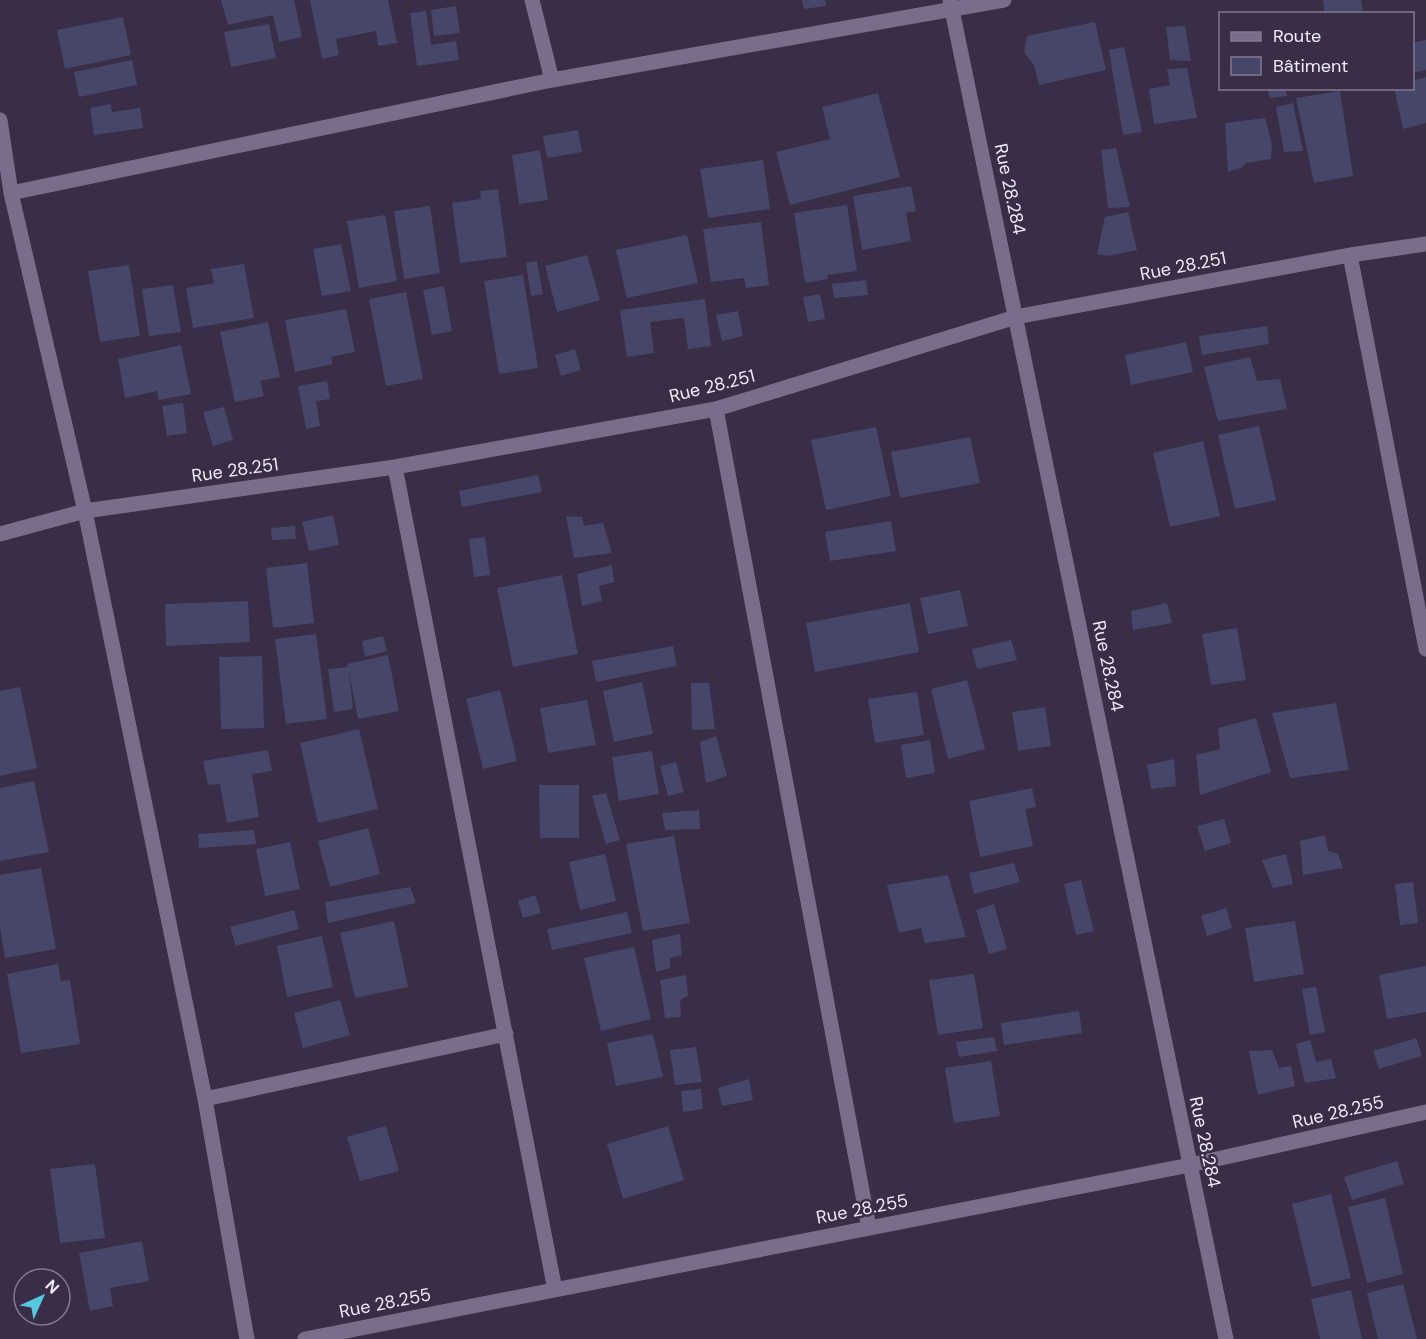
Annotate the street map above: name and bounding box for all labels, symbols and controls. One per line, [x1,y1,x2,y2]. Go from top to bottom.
legend [1219,12,1414,90]
text: Route [1273,24,1321,48]
text: Bâtiment [1273,54,1348,78]
street label: Rue 28.284 [989,141,1031,237]
street label: Rue 28.251 [1138,246,1228,286]
street label: Rue 28.251 [667,364,757,408]
street label: Rue 28.251 [190,452,280,488]
street label: Rue 28.284 [1087,618,1129,714]
street label: Rue 28.255 [1290,1090,1386,1134]
street label: Rue 28.284 [1184,1094,1226,1190]
street label: Rue 28.255 [814,1188,910,1230]
north arrow [12,1267,72,1327]
text: N [41,1275,64,1298]
street label: Rue 28.255 [337,1282,433,1324]

